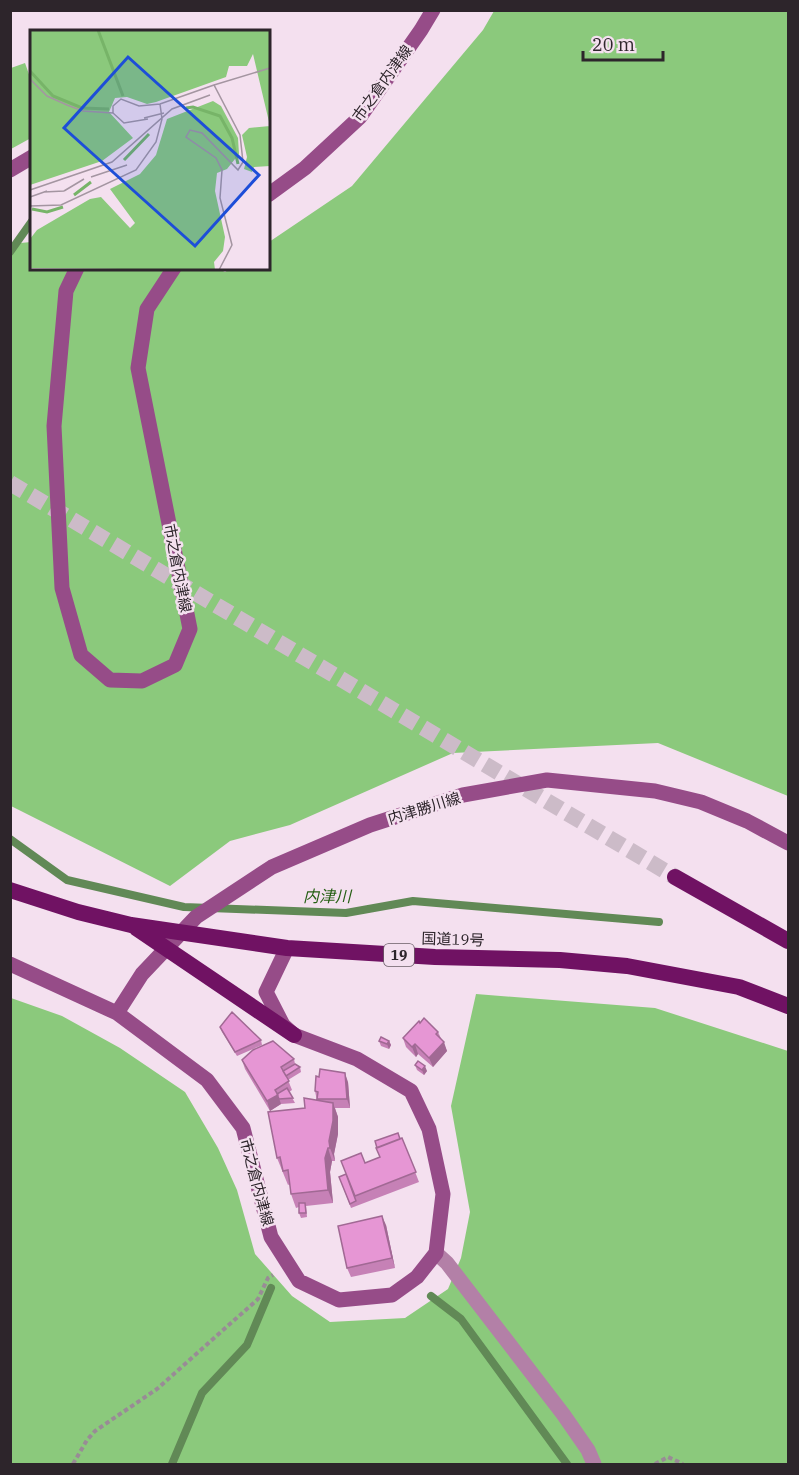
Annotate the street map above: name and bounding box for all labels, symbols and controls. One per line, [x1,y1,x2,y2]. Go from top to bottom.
scale bar [583,24,662,62]
inset map [30,30,270,270]
text: 20 m [592,33,635,56]
street label: 市之倉内津線 [348,41,416,125]
street label: 市之倉内津線 [160,522,196,614]
street label: 内津勝川線 [385,788,463,828]
water label: 内津川 [303,886,353,906]
street label: 国道19号 [421,928,485,950]
road number: 19 [384,944,414,966]
street label: 市之倉内津線 [236,1136,278,1228]

